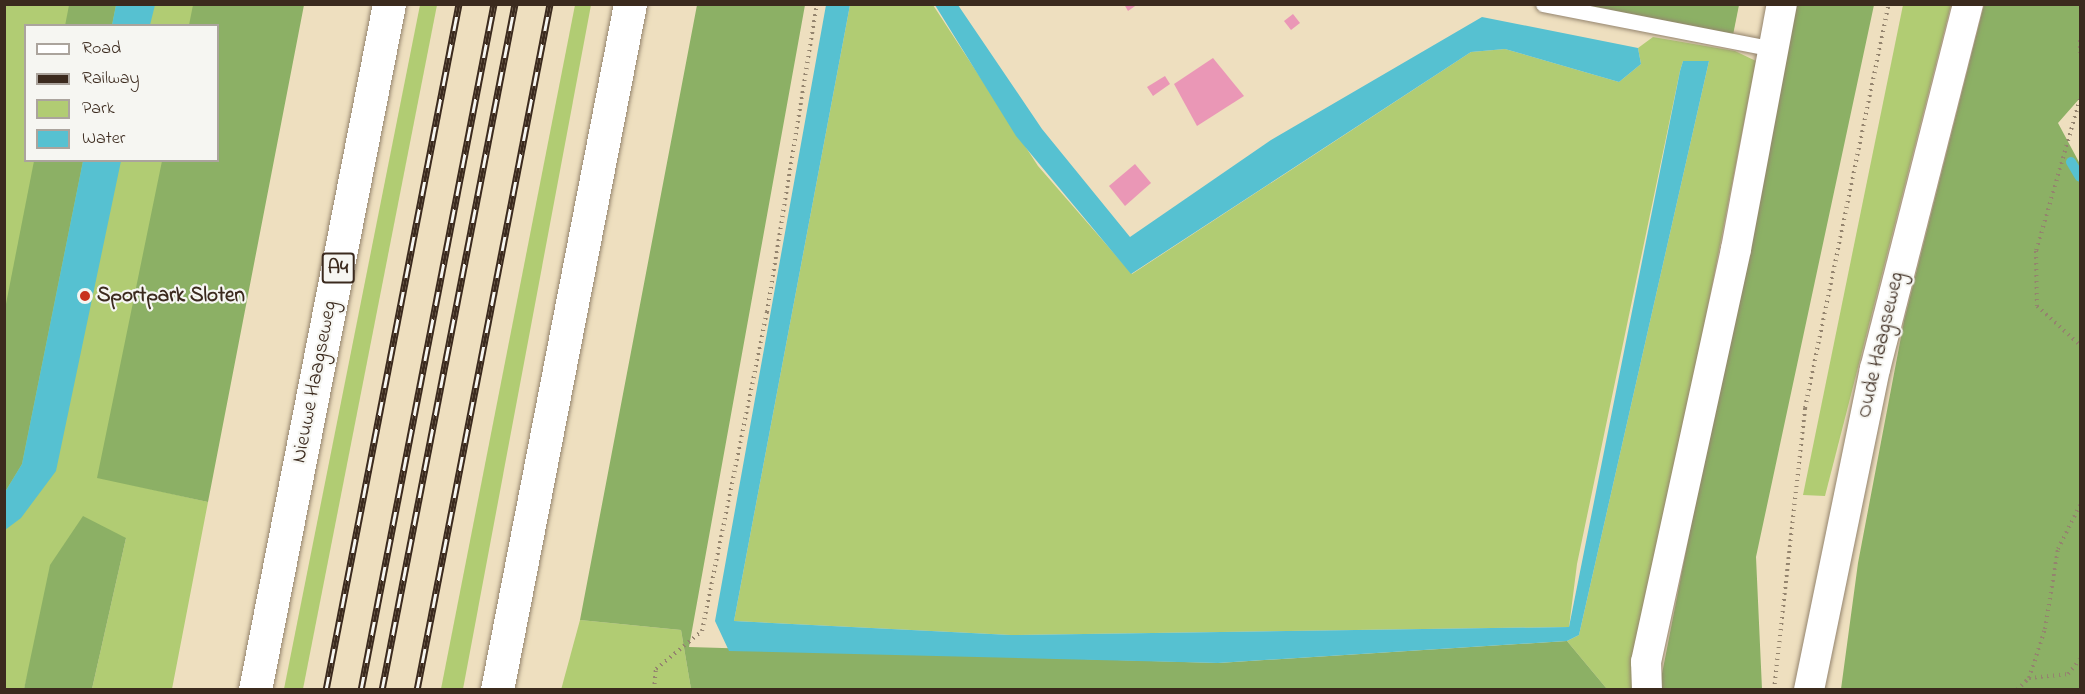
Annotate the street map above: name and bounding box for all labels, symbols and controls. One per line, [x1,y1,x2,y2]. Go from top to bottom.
legend [24,24,219,162]
text: Road [82,36,121,62]
text: Railway [82,66,139,92]
text: Park [82,96,115,122]
text: Water [82,126,125,152]
road number: A4 [322,251,354,285]
street label: Oude Haagseweg [1852,269,1910,421]
place label: Sportpark Sloten [97,283,245,309]
marker: Sportpark Sloten [78,289,92,303]
street label: Nieuwe Haagseweg [287,299,343,465]

